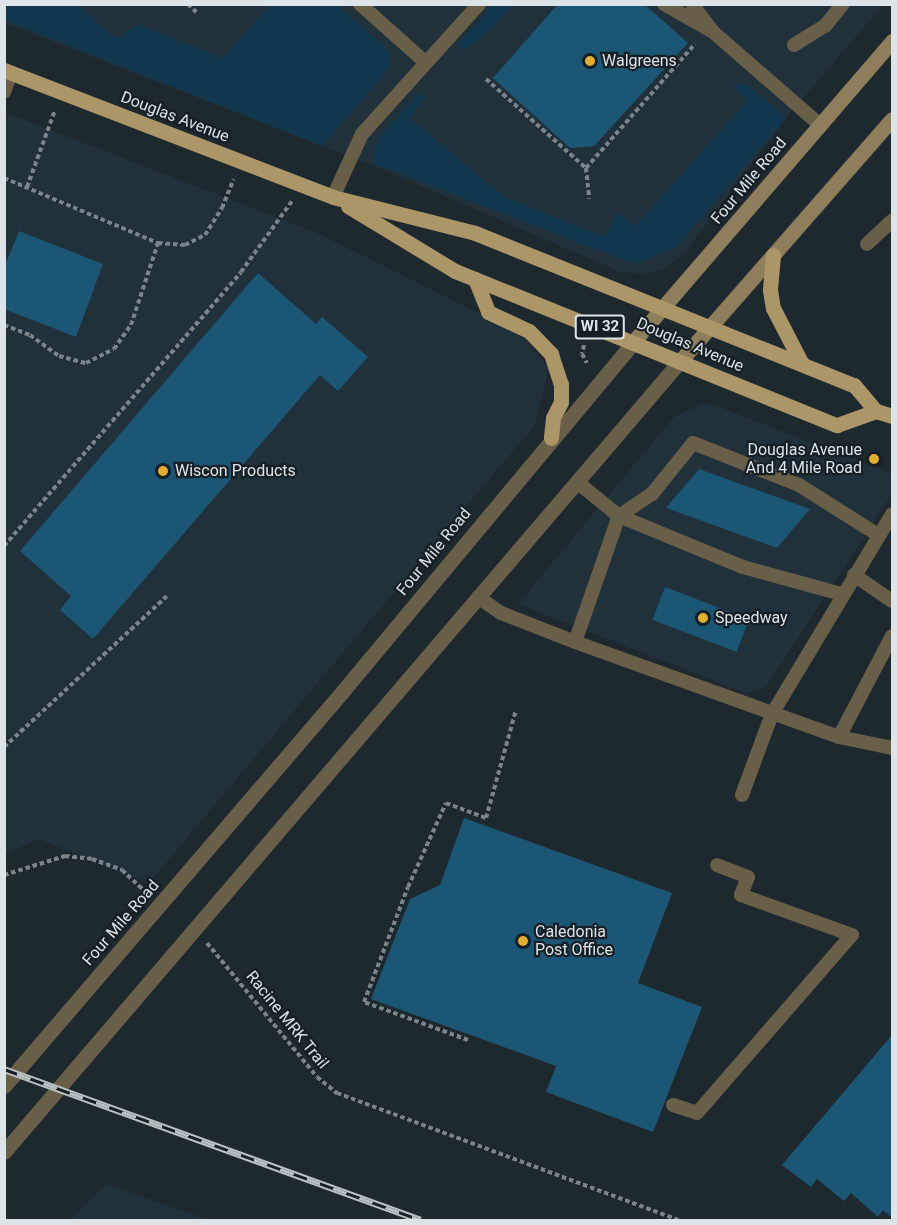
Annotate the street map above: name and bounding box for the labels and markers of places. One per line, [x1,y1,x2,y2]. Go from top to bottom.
place label: Walgreens [602,51,677,71]
marker: Walgreens [583,54,597,68]
place label: Douglas Avenue And 4 Mile Road [746,440,862,478]
marker: Douglas Avenue And 4 Mile Road [867,452,881,466]
place label: Wiscon Products [175,461,296,481]
marker: Wiscon Products [156,464,170,478]
place label: Speedway [715,608,788,628]
marker: Speedway [696,611,710,625]
place label: Caledonia Post Office [535,922,613,960]
marker: Caledonia Post Office [516,934,530,948]

